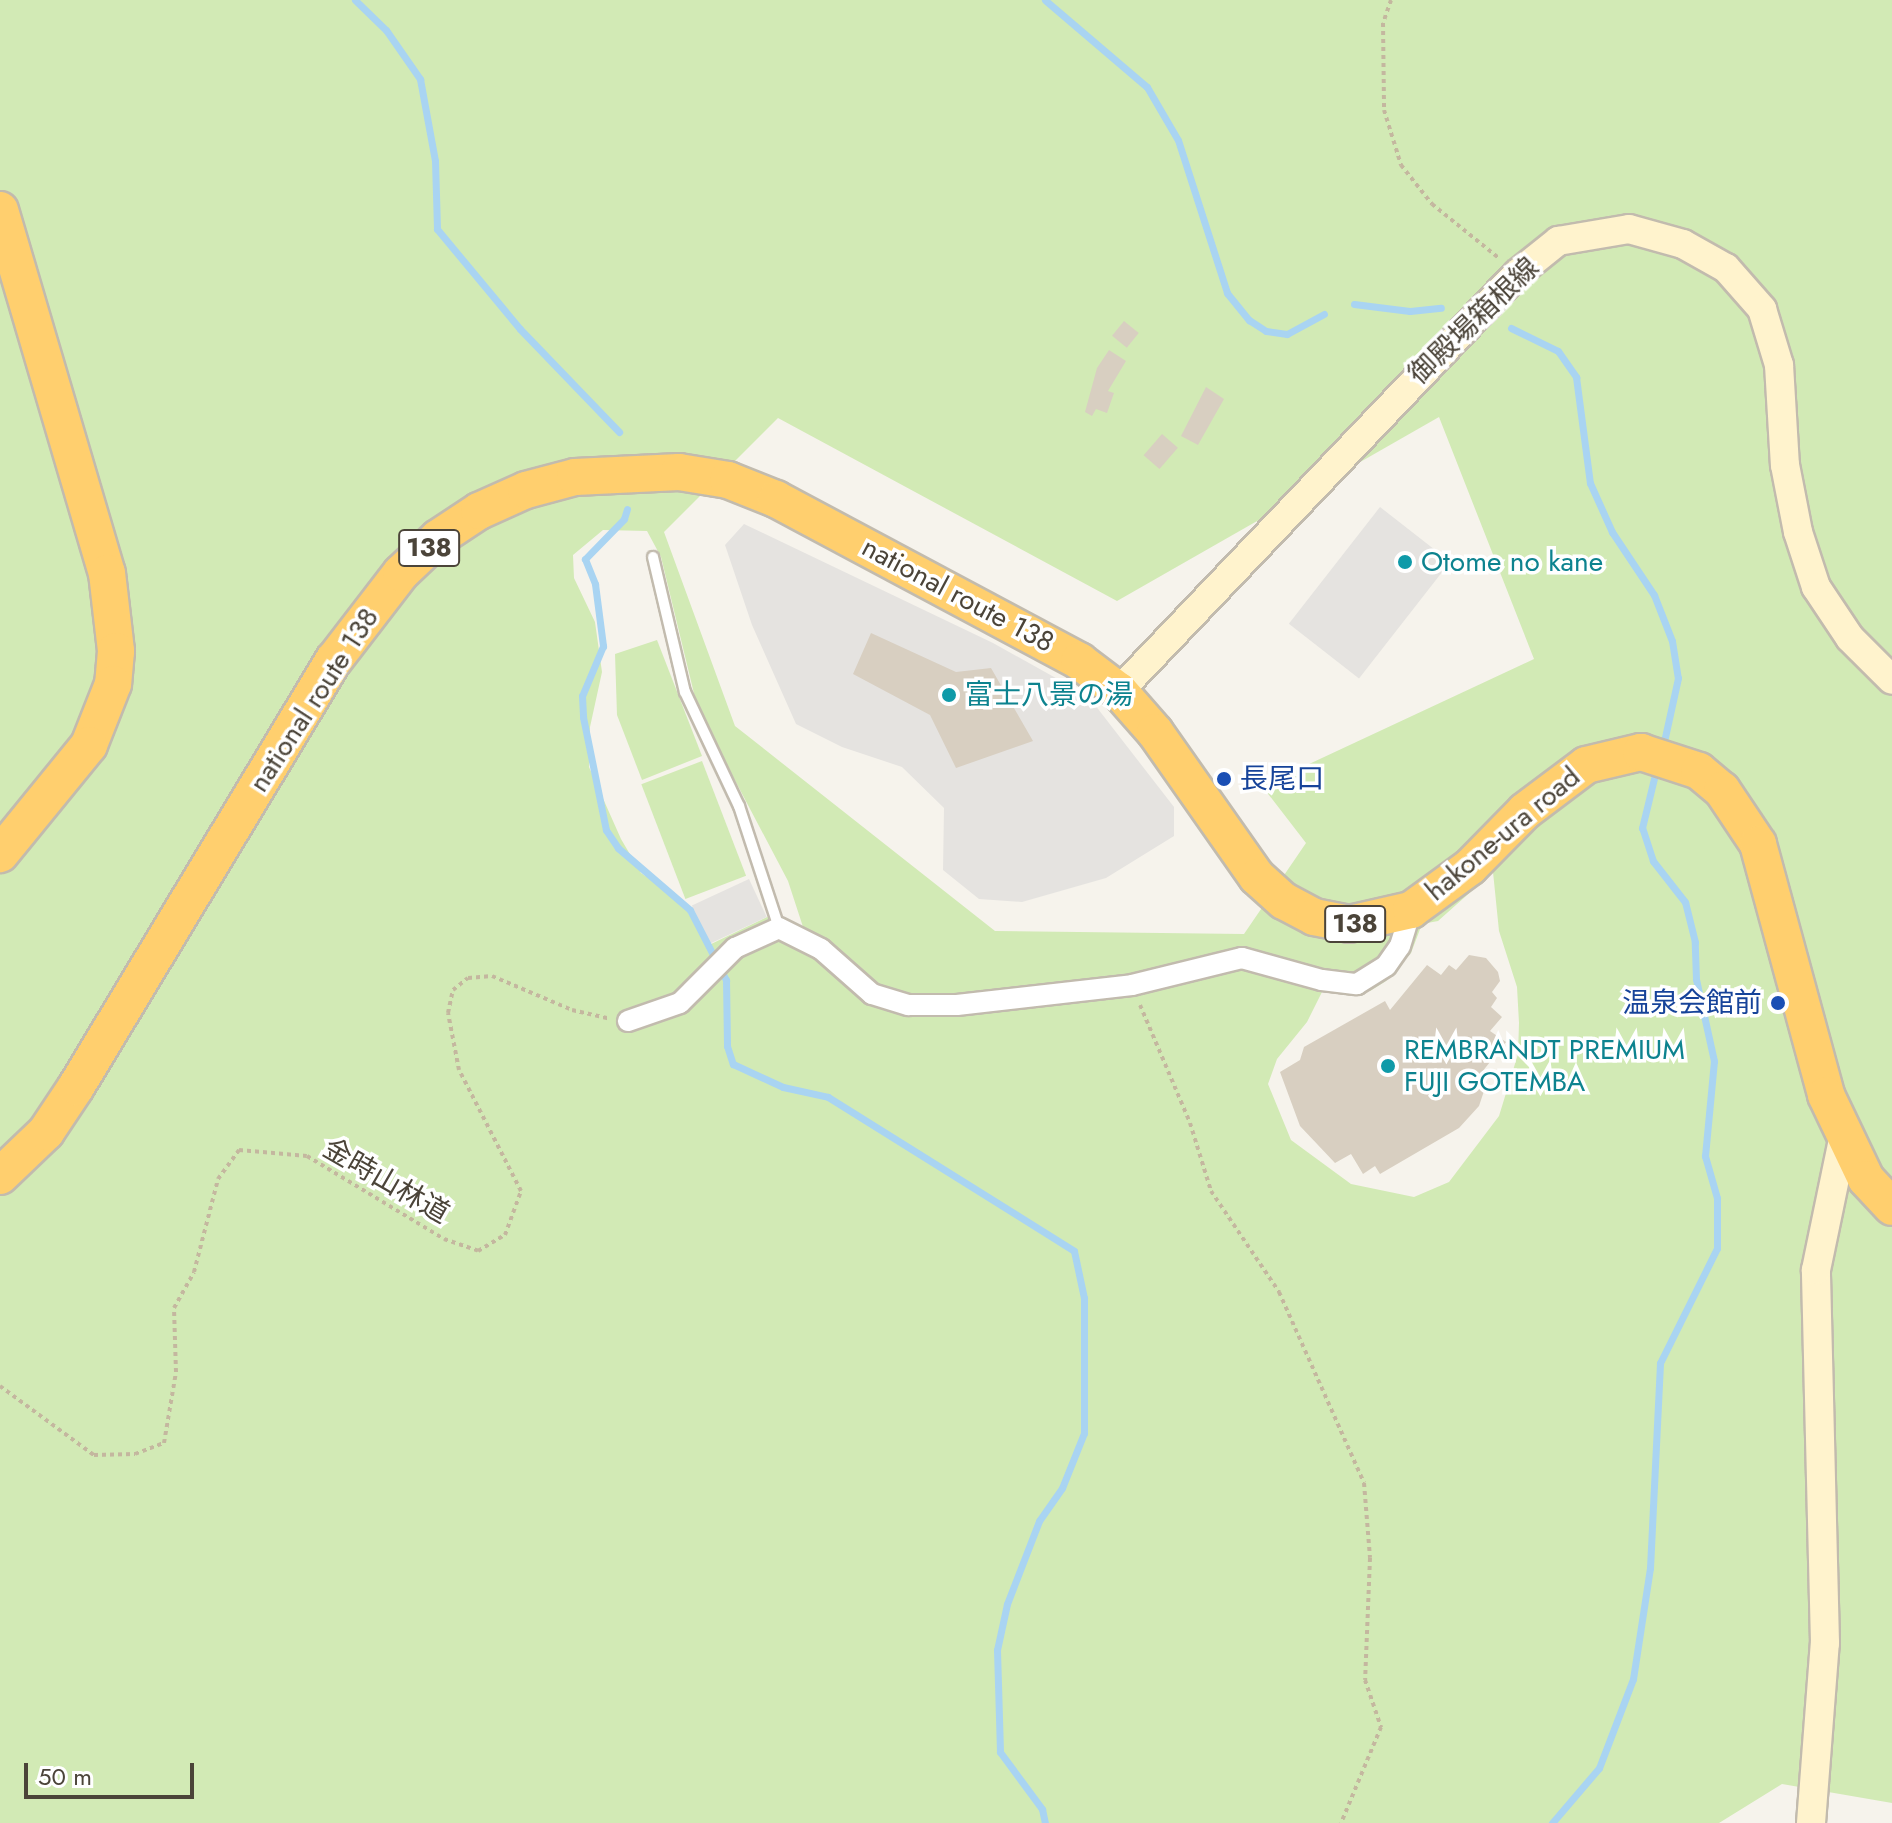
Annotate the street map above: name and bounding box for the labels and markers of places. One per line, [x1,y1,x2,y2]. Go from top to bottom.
place label: Otome no kane [1421,545,1603,579]
marker: Otome no kane [1396,553,1414,571]
place label: 富士八景の湯 [965,678,1133,712]
marker: 富士八景の湯 [940,686,958,704]
place label: 長尾口 [1240,762,1324,796]
marker: 長尾口 [1215,770,1233,788]
place label: 温泉会館前 [1622,986,1762,1020]
marker: 温泉会館前 [1769,994,1787,1012]
place label: REMBRANDT PREMIUM FUJI GOTEMBA [1404,1033,1685,1099]
marker: REMBRANDT PREMIUM FUJI GOTEMBA [1379,1057,1397,1075]

